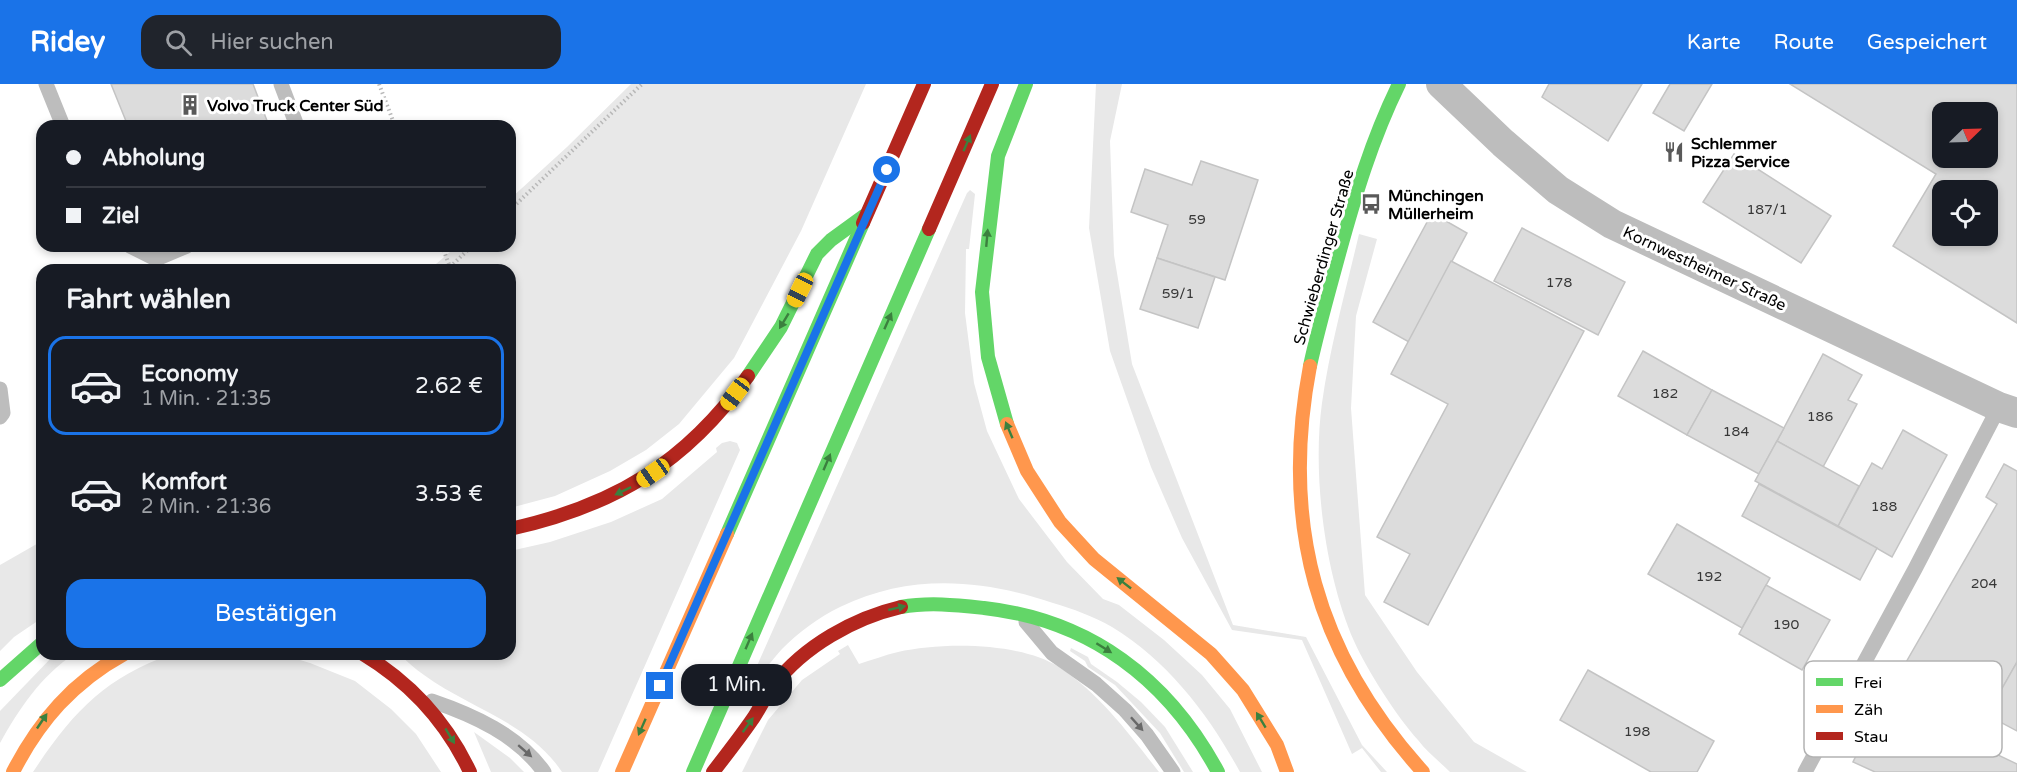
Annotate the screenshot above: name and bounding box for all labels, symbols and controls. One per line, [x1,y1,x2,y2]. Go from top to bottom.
search box [141,15,561,69]
text: Ridey [30,25,105,59]
icon: search [162,26,195,59]
text: Hier suchen [210,29,334,55]
text: Karte [1687,30,1741,55]
text: Route [1774,30,1834,55]
text: Gespeichert [1867,30,1987,55]
building icon: Volvo Truck Center Süd [178,93,202,117]
place label: Volvo Truck Center Süd [207,96,384,116]
north arrow [1932,102,1998,168]
map controls [1932,102,1998,246]
one-way arrow [962,134,971,151]
place label: Schlemmer Pizza Service [1691,134,1790,172]
restaurant icon: Schlemmer Pizza Service [1662,140,1686,164]
text: Abholung [102,145,205,171]
route start [873,156,900,183]
street label: Schwieberdinger Straße [1289,167,1359,347]
button: locate [1932,180,1998,246]
place label: Münchingen Müllerheim [1388,186,1484,224]
bus stop icon: Münchingen Müllerheim [1359,192,1383,216]
house number: 187/1 [1747,201,1787,218]
text: Ziel [102,203,139,229]
house number: 59 [1188,211,1206,228]
street label: Kornwestheimer Straße [1620,222,1789,316]
one-way arrow [982,229,992,248]
car [784,270,816,310]
house number: 178 [1546,274,1572,291]
text: Fahrt wählen [66,283,231,316]
house number: 59/1 [1162,285,1194,302]
one-way arrow [883,312,893,330]
one-way arrow [778,313,789,329]
icon: car [69,359,123,413]
text: Economy [141,361,238,387]
text: 2.62 € [415,373,483,399]
car [717,374,753,414]
house number: 182 [1652,385,1678,402]
text: 1 Min. · 21:35 [141,387,271,411]
house number: 186 [1807,408,1833,425]
one-way arrow [1004,420,1014,438]
house number: 184 [1723,423,1749,440]
one-way arrow [822,453,832,471]
car [633,455,673,491]
icon: car [69,467,123,521]
text: Komfort [141,469,227,495]
text: 3.53 € [415,481,483,507]
one-way arrow [615,487,632,496]
text: 2 Min. · 21:36 [141,495,271,519]
house number: 188 [1871,498,1897,515]
house number: 192 [1696,568,1722,585]
house number: 204 [1971,575,1997,592]
one-way arrow [1117,578,1132,590]
button: Bestätigen [66,579,486,648]
one-way arrow [888,603,906,613]
house number: 190 [1773,616,1799,633]
one-way arrow [745,633,754,650]
one-way arrow [1096,643,1113,654]
legend [1804,661,2002,757]
callout: 1 Min. [681,665,792,707]
route end [646,672,673,699]
text: 1 Min. [707,673,766,697]
text: Frei [1854,673,1882,693]
text: Zäh [1854,700,1883,720]
one-way arrow [1256,712,1267,728]
one-way arrow [36,714,48,730]
one-way arrow [1130,716,1144,731]
one-way arrow [742,717,754,733]
one-way arrow [637,719,646,736]
house number: 198 [1624,723,1650,740]
text: Stau [1854,727,1888,747]
one-way arrow [445,728,456,744]
one-way arrow [517,744,532,757]

